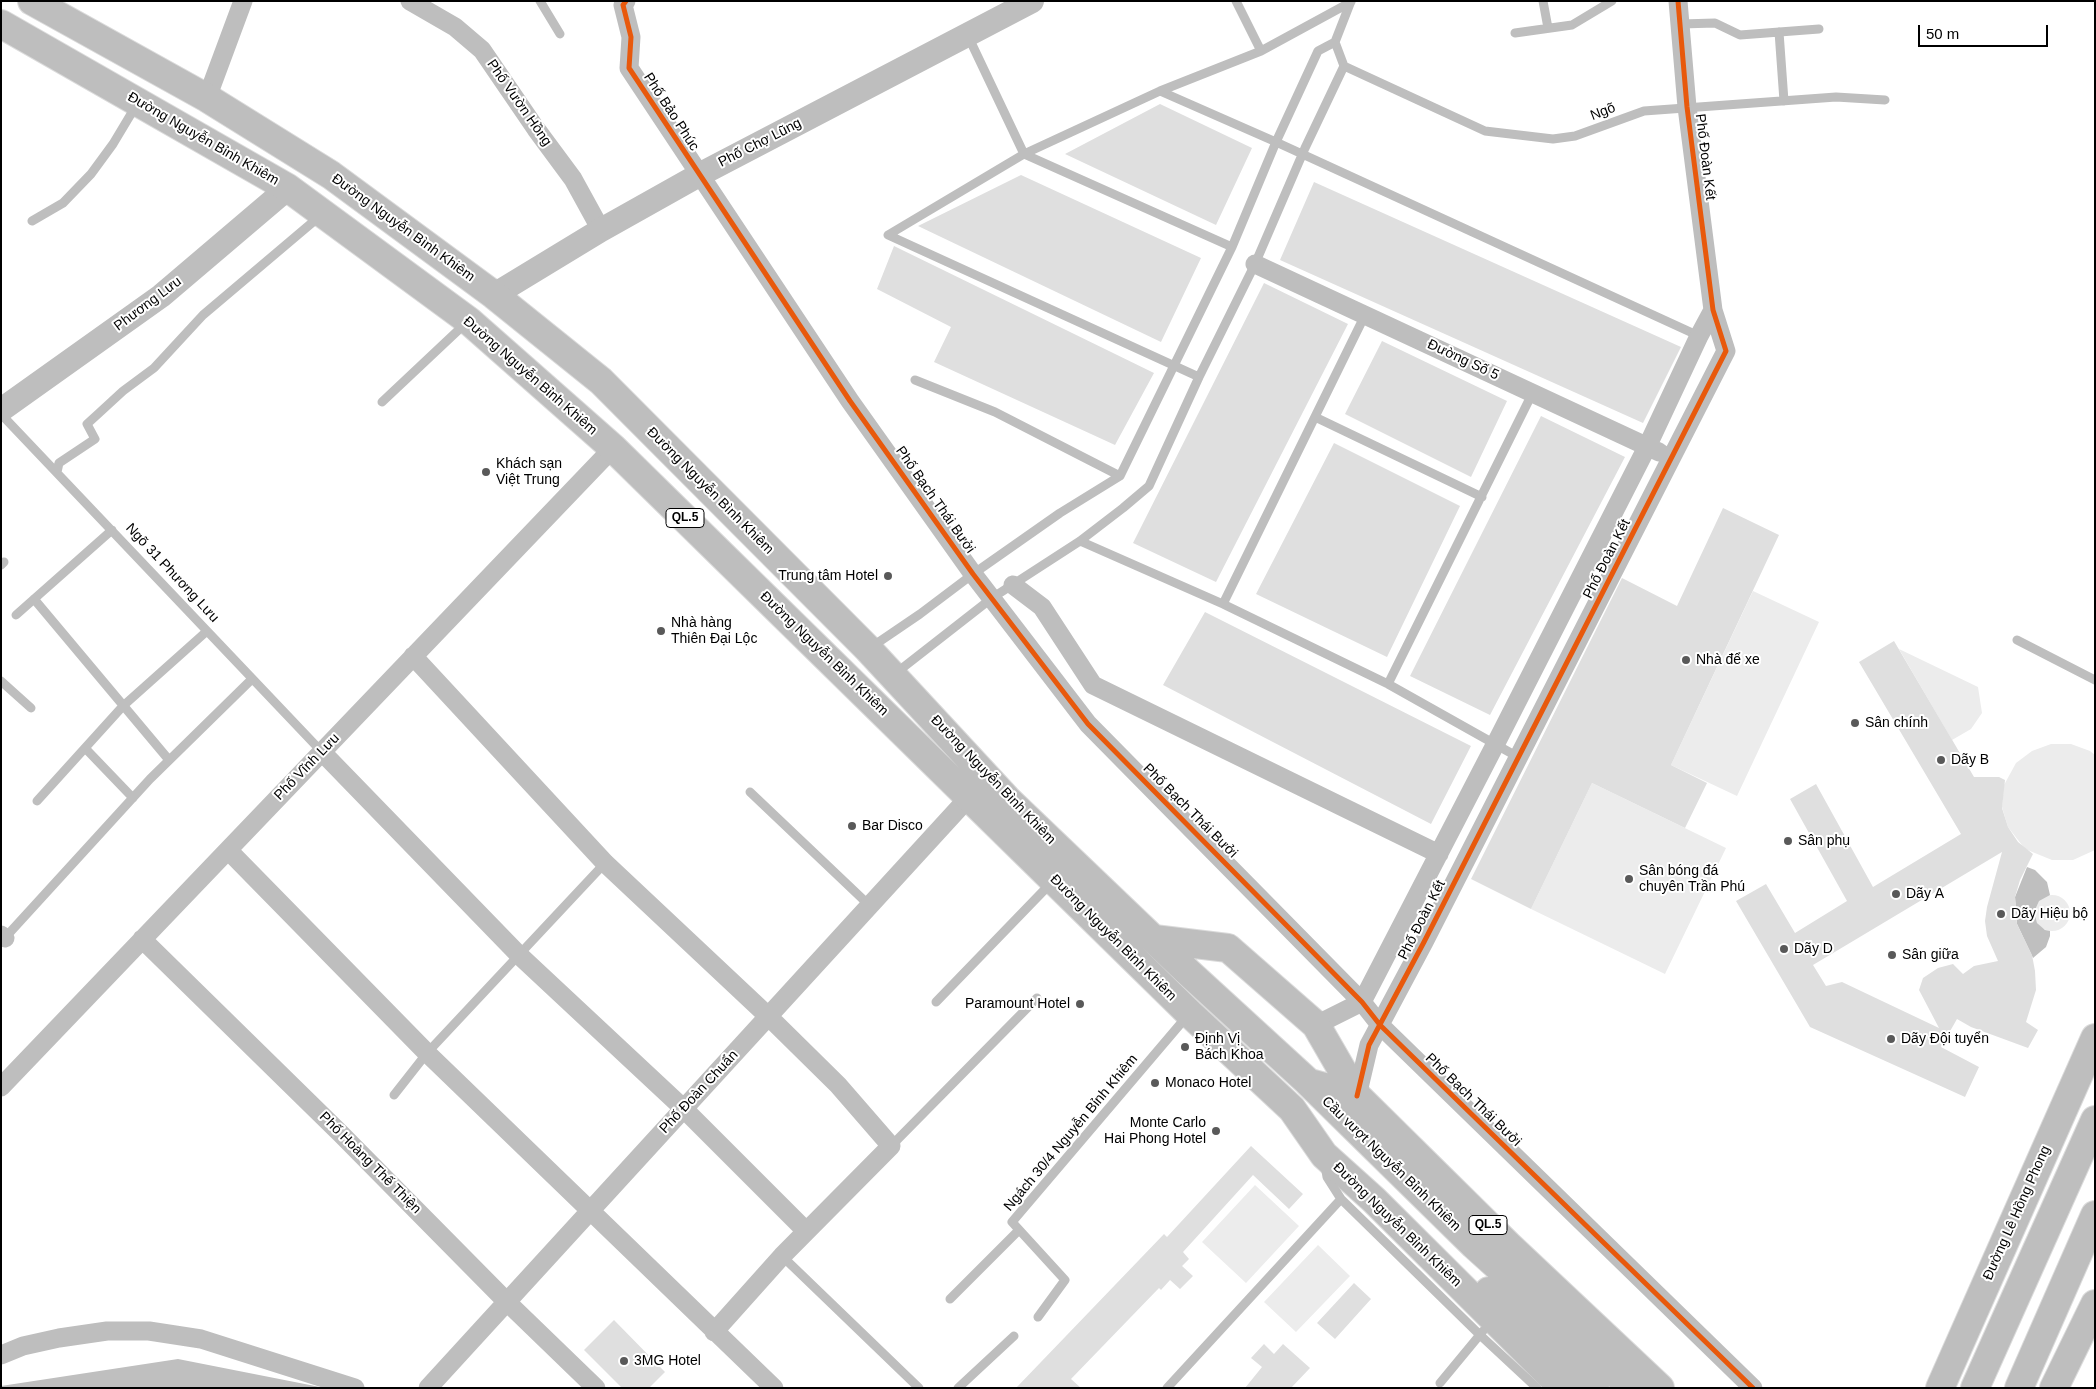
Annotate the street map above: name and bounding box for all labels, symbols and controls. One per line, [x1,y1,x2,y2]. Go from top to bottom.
scale bar [1921,15,2051,47]
text: 50 m [1926,25,1959,42]
street label: Phố Vườn Hồng [483,56,555,150]
street label: Phố Bảo Phúc [640,70,702,154]
street label: Đường Nguyễn Bỉnh Khiêm [124,89,282,189]
street label: Ngõ [1588,100,1618,124]
street label: Phố Đoàn Kết [1691,113,1719,201]
street label: Phố Chợ Lũng [716,115,804,171]
street label: Đường Nguyễn Bình Khiêm [328,170,478,286]
street label: Phương Lưu [111,273,185,335]
street label: Đường Nguyễn Bỉnh Khiêm [460,313,600,439]
street label: Đường Số 5 [1425,336,1501,384]
street label: Đường Nguyễn Bình Khiêm [643,424,777,558]
street label: Phố Bạch Thái Bưởi [892,443,978,557]
place label: Khách sạn Việt Trung [496,456,562,488]
marker: Khách sạn Việt Trung [480,466,492,478]
road number: QL.5 [666,508,704,528]
street label: Phố Đoàn Kết [1580,516,1634,602]
street label: Ngõ 31 Phương Lưu [122,520,222,626]
place label: Trung tâm Hotel [778,568,878,584]
marker: Trung tâm Hotel [882,570,894,582]
street label: Đường Nguyễn Bỉnh Khiêm [756,588,892,720]
place label: Nhà hàng Thiên Đại Lộc [671,615,757,648]
marker: Nhà hàng Thiên Đại Lộc [655,625,667,637]
place label: Nhà để xe [1696,652,1760,668]
marker: Nhà để xe [1680,654,1692,666]
street label: Đường Nguyễn Bình Khiêm [927,712,1059,848]
place label: Sân chính [1865,715,1928,731]
marker: Sân chính [1849,717,1861,729]
street label: Phố Vĩnh Lưu [271,730,343,804]
place label: Dãy B [1951,752,1989,768]
marker: Dãy B [1935,754,1947,766]
street label: Phố Bạch Thái Bưởi [1139,760,1241,862]
place label: Bar Disco [862,818,923,834]
marker: Bar Disco [846,820,858,832]
place label: Sân phụ [1798,833,1850,849]
marker: Sân phụ [1782,835,1794,847]
place label: Sân bóng đá chuyên Trần Phú [1639,863,1745,896]
street label: Đường Nguyễn Bỉnh Khiêm [1046,871,1180,1005]
marker: Sân bóng đá chuyên Trần Phú [1623,873,1635,885]
street label: Phố Đoàn Kết [1395,877,1449,963]
place label: Dãy A [1906,886,1944,902]
marker: Dãy A [1890,888,1902,900]
place label: Dãy Hiệu bộ [2011,906,2088,922]
marker: Dãy Hiệu bộ [1995,908,2007,920]
place label: Dãy D [1794,941,1833,957]
marker: Dãy D [1778,943,1790,955]
place label: Sân giữa [1902,947,1959,963]
marker: Sân giữa [1886,949,1898,961]
place label: Paramount Hotel [965,996,1070,1012]
marker: Paramount Hotel [1074,998,1086,1010]
place label: Định Vị Bách Khoa [1195,1031,1263,1064]
place label: Dãy Đội tuyển [1901,1031,1989,1047]
marker: Dãy Đội tuyển [1885,1033,1897,1045]
marker: Định Vị Bách Khoa [1179,1041,1191,1053]
street label: Phố Đoàn Chuẩn [656,1047,742,1137]
street label: Phố Bạch Thái Bưởi [1422,1050,1524,1150]
street label: Ngách 30/4 Nguyễn Bỉnh Khiêm [1001,1051,1141,1215]
place label: Monaco Hotel [1165,1075,1251,1091]
marker: Monaco Hotel [1149,1077,1161,1089]
street label: Cầu vượt Nguyễn Bỉnh Khiêm [1318,1093,1464,1235]
street label: Phố Hoàng Thế Thiện [316,1109,424,1217]
place label: Monte Carlo Hai Phong Hotel [1104,1115,1206,1148]
marker: Monte Carlo Hai Phong Hotel [1210,1125,1222,1137]
street label: Đường Lê Hồng Phong [1980,1143,2054,1283]
street label: Đường Nguyễn Bỉnh Khiêm [1329,1159,1465,1291]
road number: QL.5 [1469,1216,1507,1234]
place label: 3MG Hotel [634,1353,701,1369]
marker: 3MG Hotel [618,1355,630,1367]

